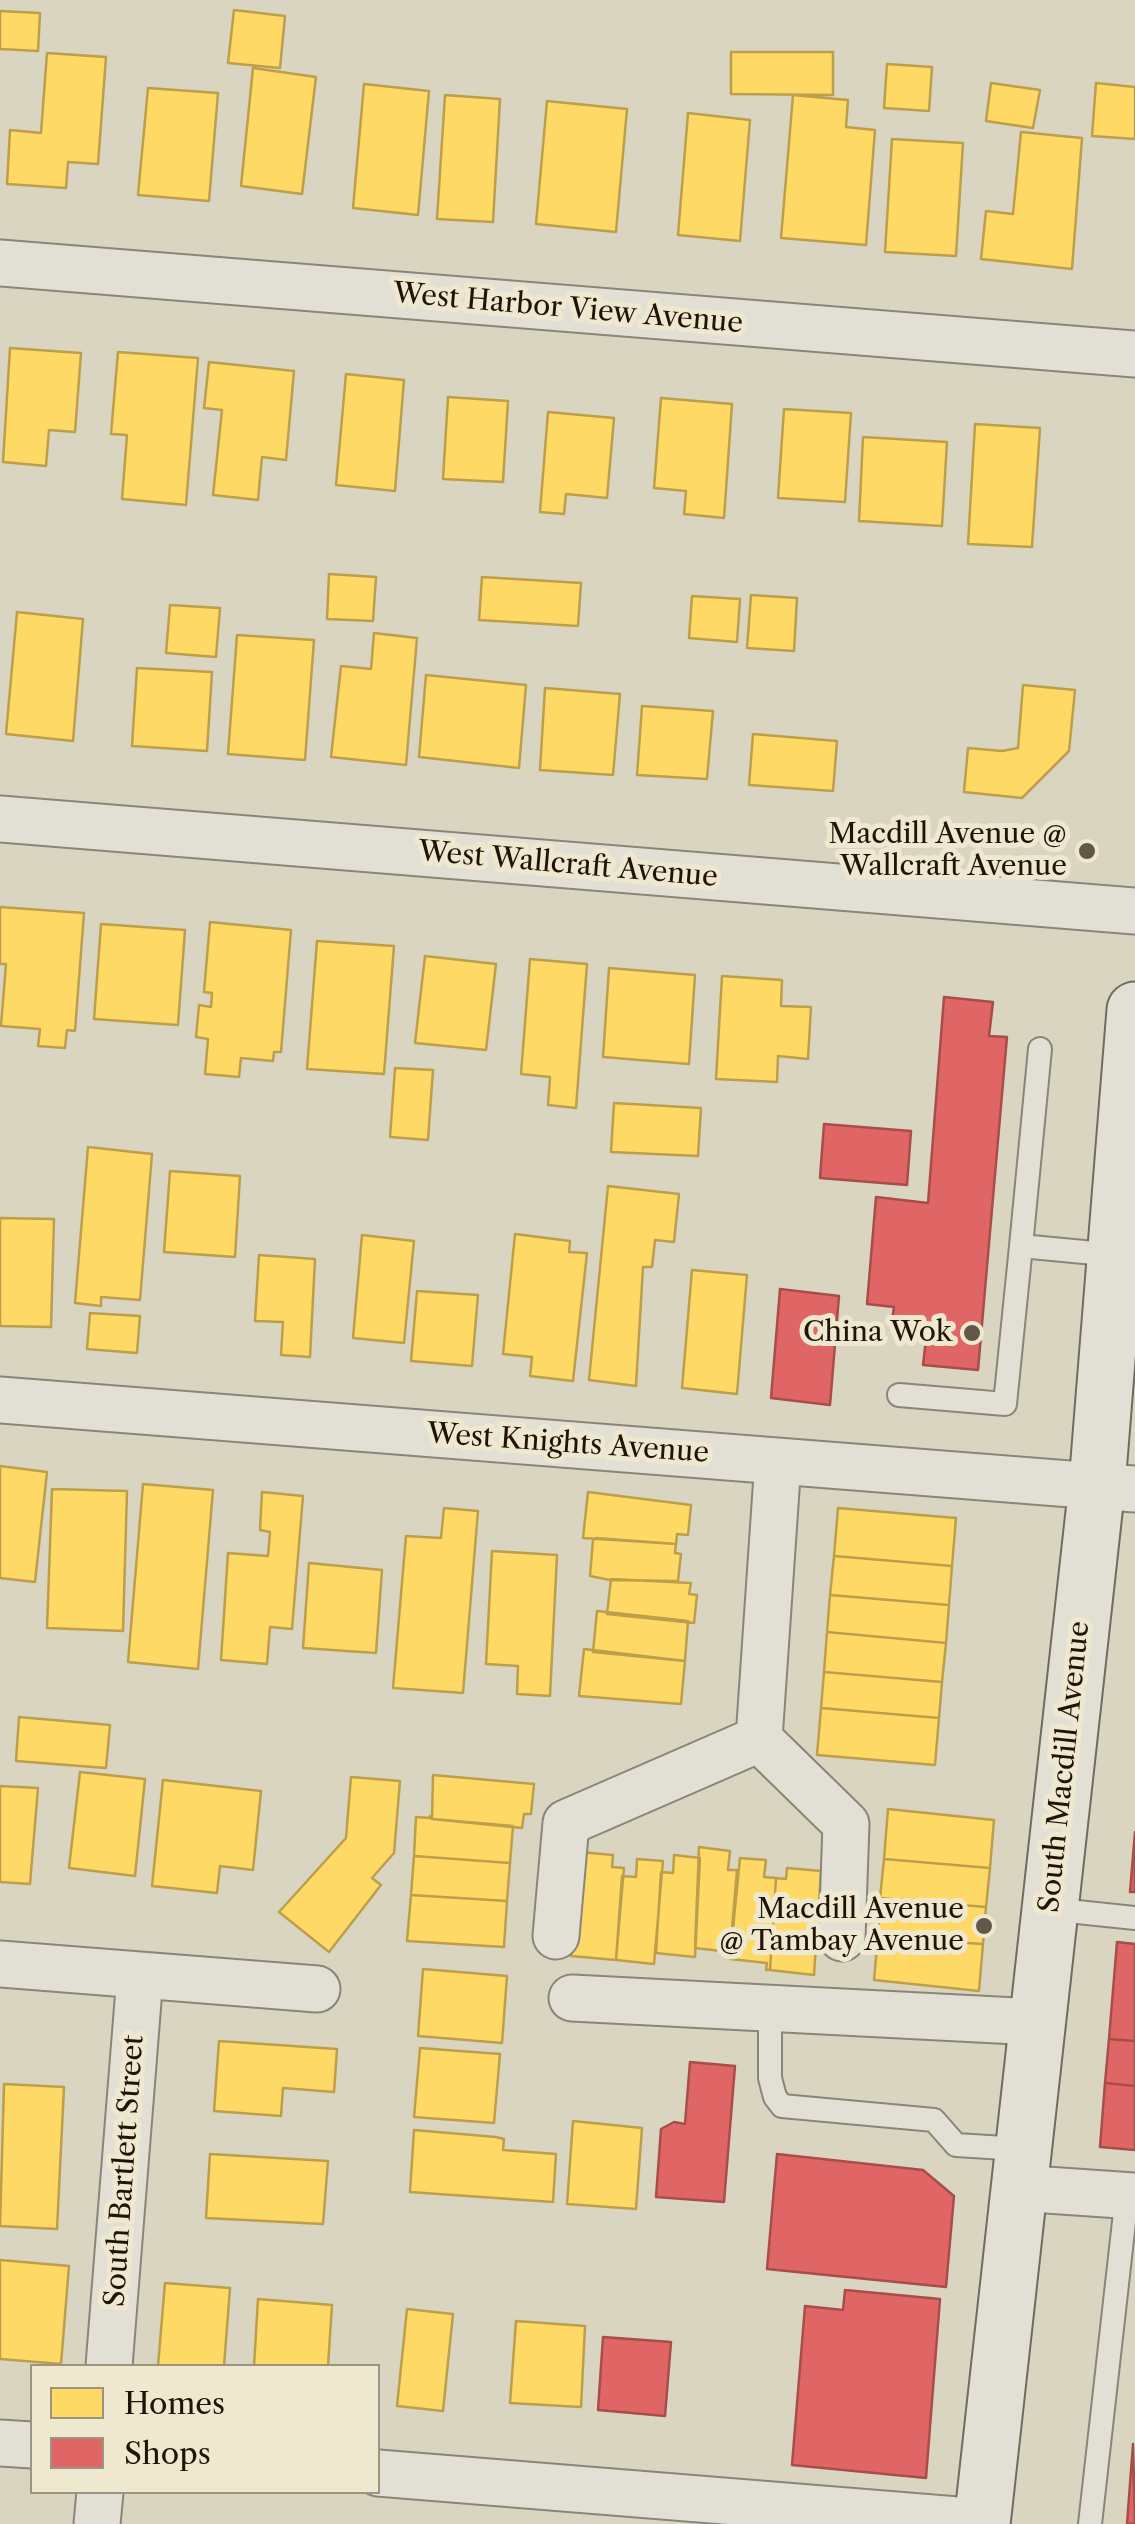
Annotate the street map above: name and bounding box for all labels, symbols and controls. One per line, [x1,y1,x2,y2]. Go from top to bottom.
street label: West Harbor View Avenue [392,277,744,341]
place label: Macdill Avenue @ Wallcraft Avenue [828,818,1067,884]
street label: West Wallcraft Avenue [417,835,719,895]
marker: Macdill Avenue @ Wallcraft Avenue [1076,840,1098,862]
place label: China Wok [803,1316,952,1350]
marker: China Wok [961,1322,983,1344]
street label: West Knights Avenue [426,1417,710,1471]
street label: South Macdill Avenue [1033,1620,1097,1914]
place label: Macdill Avenue @ Tambay Avenue [719,1893,964,1959]
marker: Macdill Avenue @ Tambay Avenue [973,1915,995,1937]
street label: South Bartlett Street [99,2034,151,2308]
legend [30,2364,380,2494]
text: Homes [124,2385,225,2422]
text: Shops [124,2435,211,2472]

